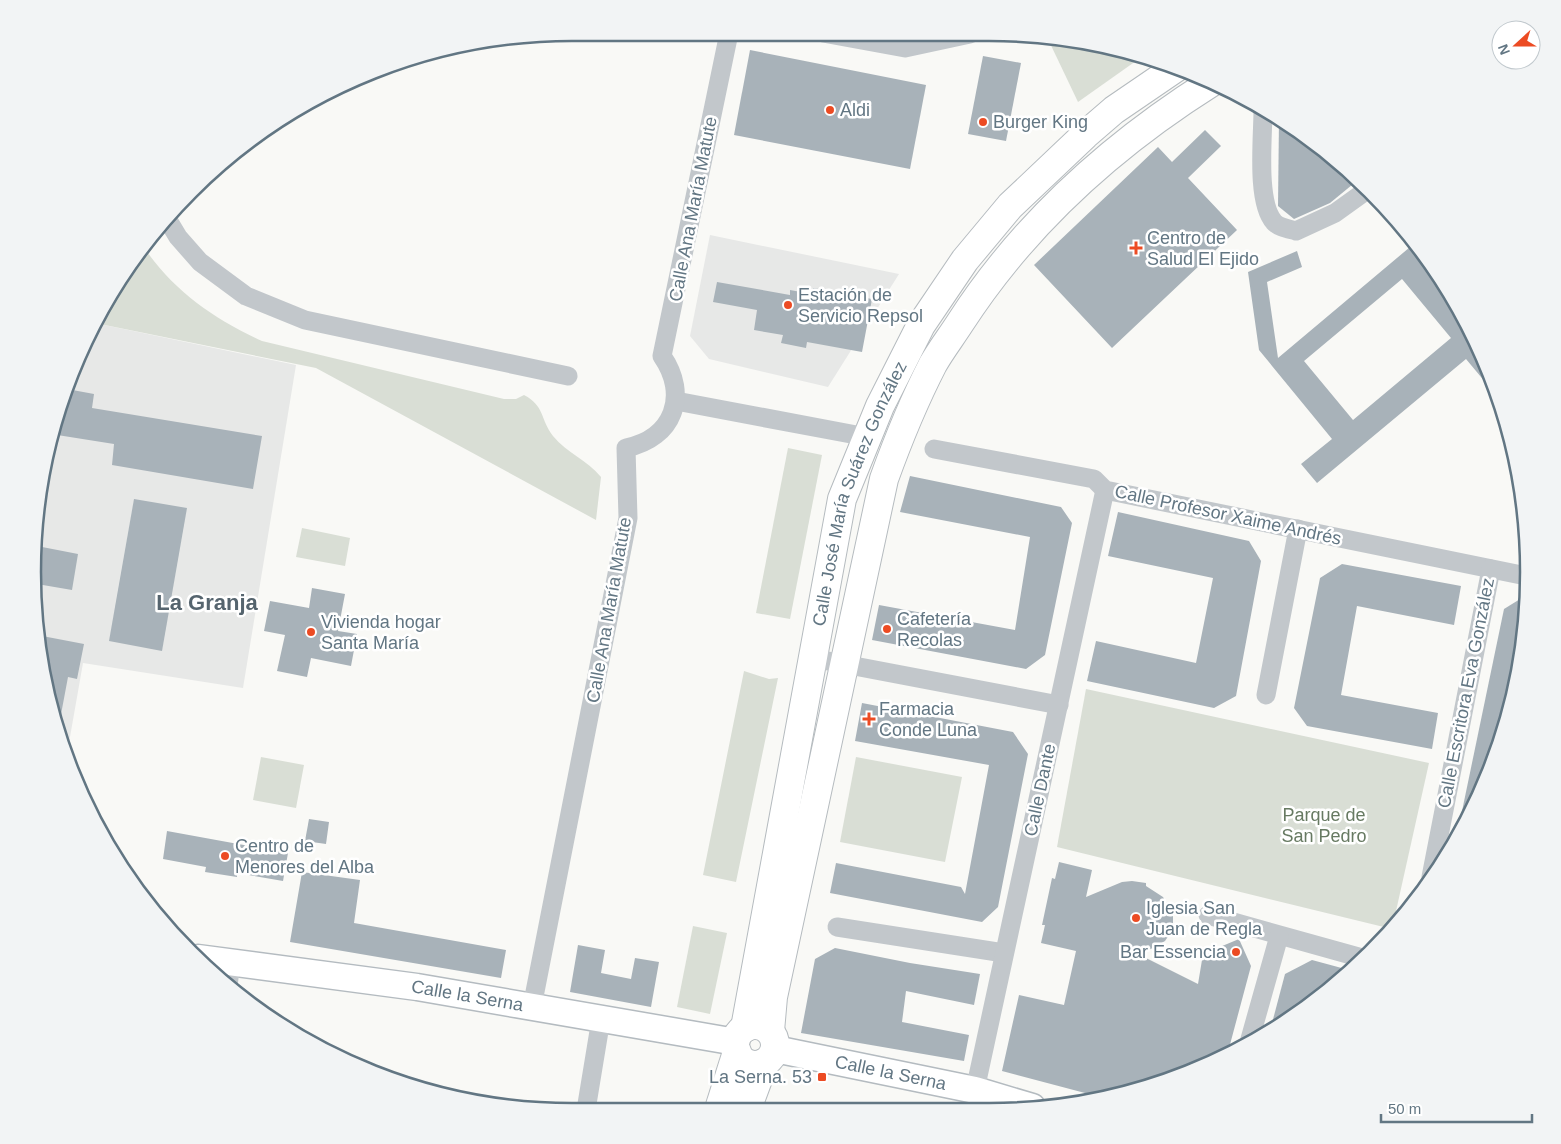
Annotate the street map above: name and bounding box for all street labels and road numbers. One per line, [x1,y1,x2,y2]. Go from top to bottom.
street label: Calle Ana María Matute [665,115,721,303]
street label: Calle José María Suárez González [809,358,911,628]
street label: Calle Profesor Xaime Andrés [1113,481,1343,549]
street label: Calle Ana María Matute [583,516,635,704]
street label: Calle Escritora Eva González [1434,576,1498,810]
street label: Calle Dante [1020,742,1060,838]
street label: Calle la Serna [410,976,526,1015]
street label: Calle la Serna [833,1052,949,1094]

